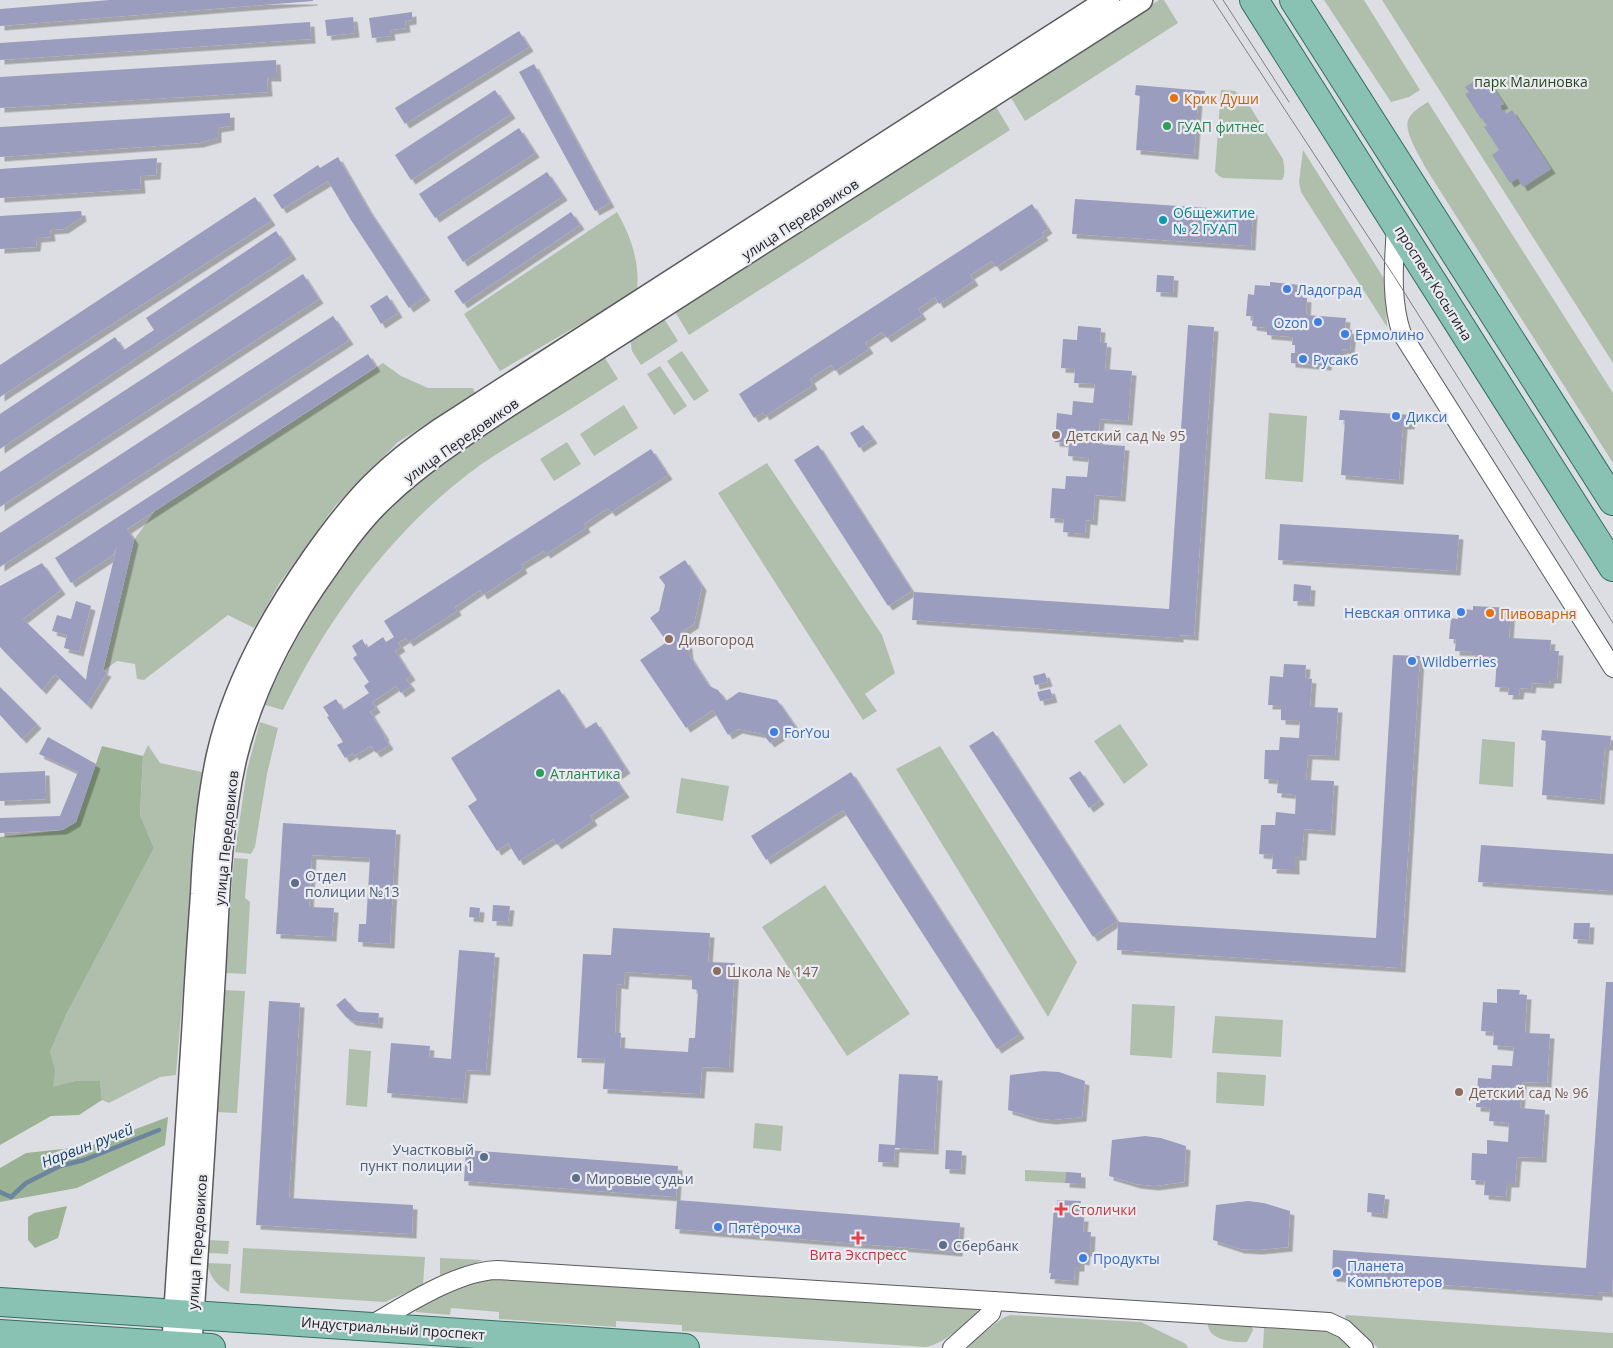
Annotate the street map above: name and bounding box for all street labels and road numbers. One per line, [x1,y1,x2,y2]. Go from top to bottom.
street label: улица Передовиков [738,174,862,264]
street label: проспект Косыгина [1391,222,1477,344]
street label: улица Передовиков [400,393,522,487]
street label: улица Передовиков [209,770,243,906]
street label: улица Передовиков [183,1174,211,1310]
street label: Индустриальный проспект [300,1312,486,1344]

